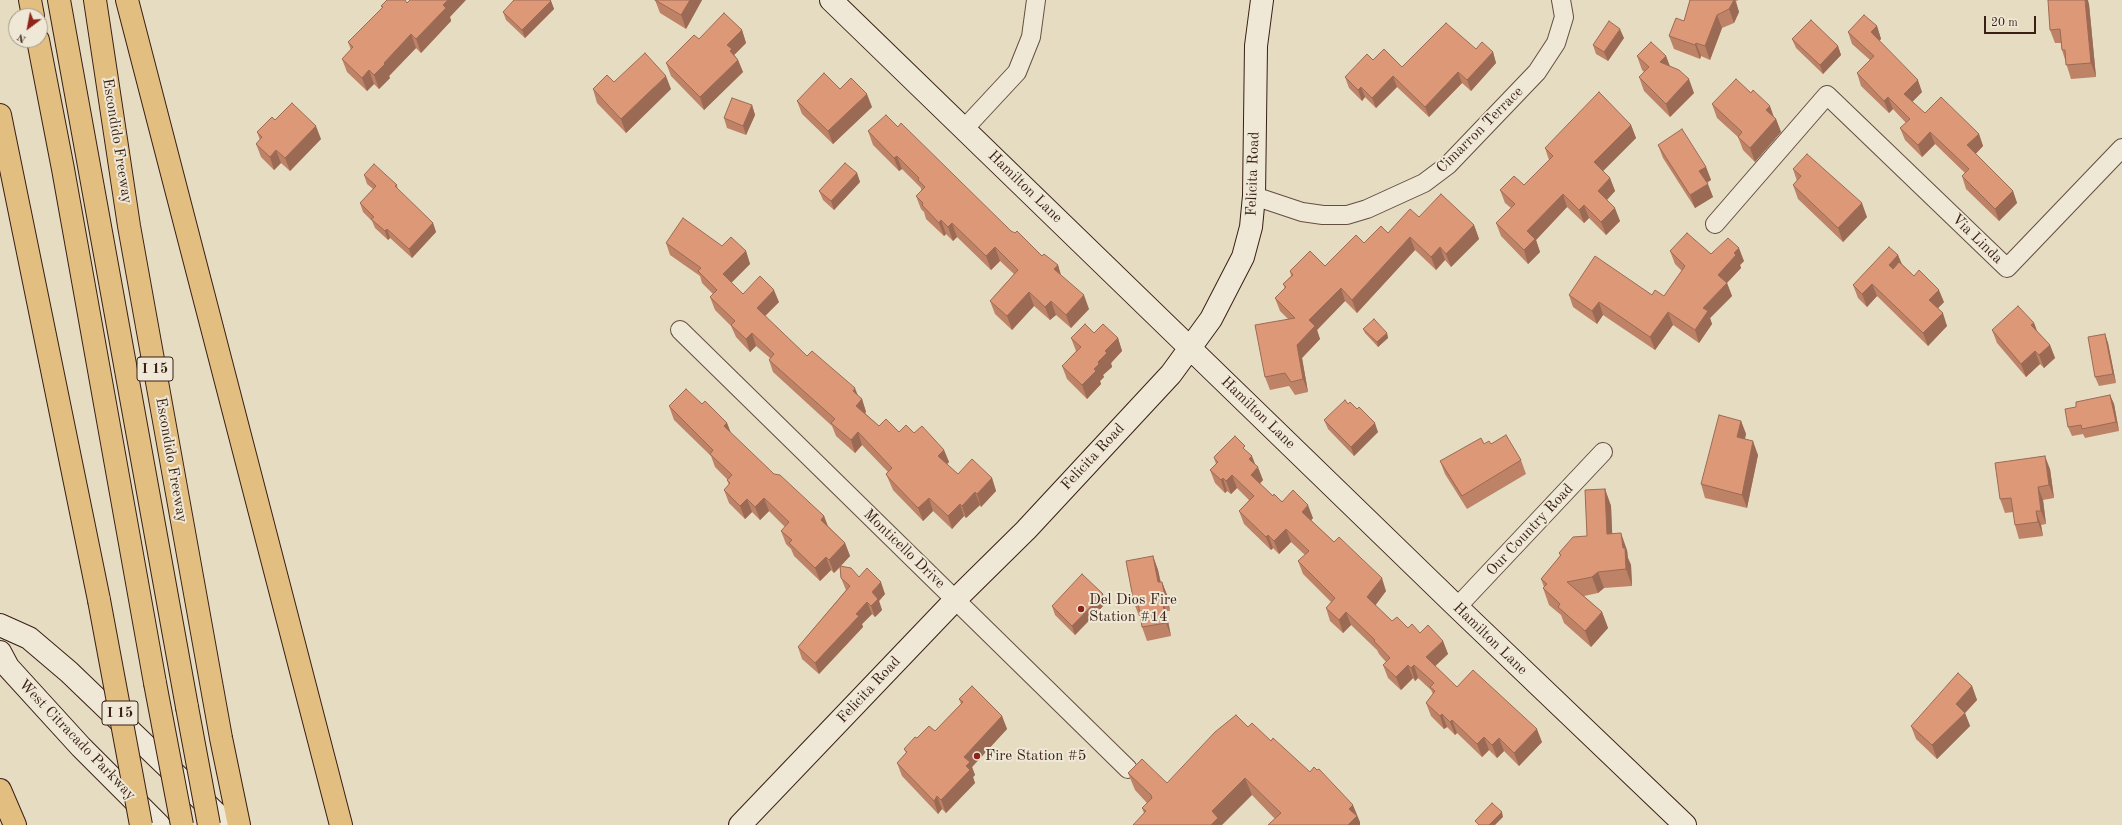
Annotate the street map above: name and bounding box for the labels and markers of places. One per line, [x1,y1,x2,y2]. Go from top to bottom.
place label: Del Dios Fire Station #14 [1089,591,1177,626]
marker: Del Dios Fire Station #14 [1076,604,1086,614]
place label: Fire Station #5 [985,747,1086,765]
marker: Fire Station #5 [972,751,982,761]

